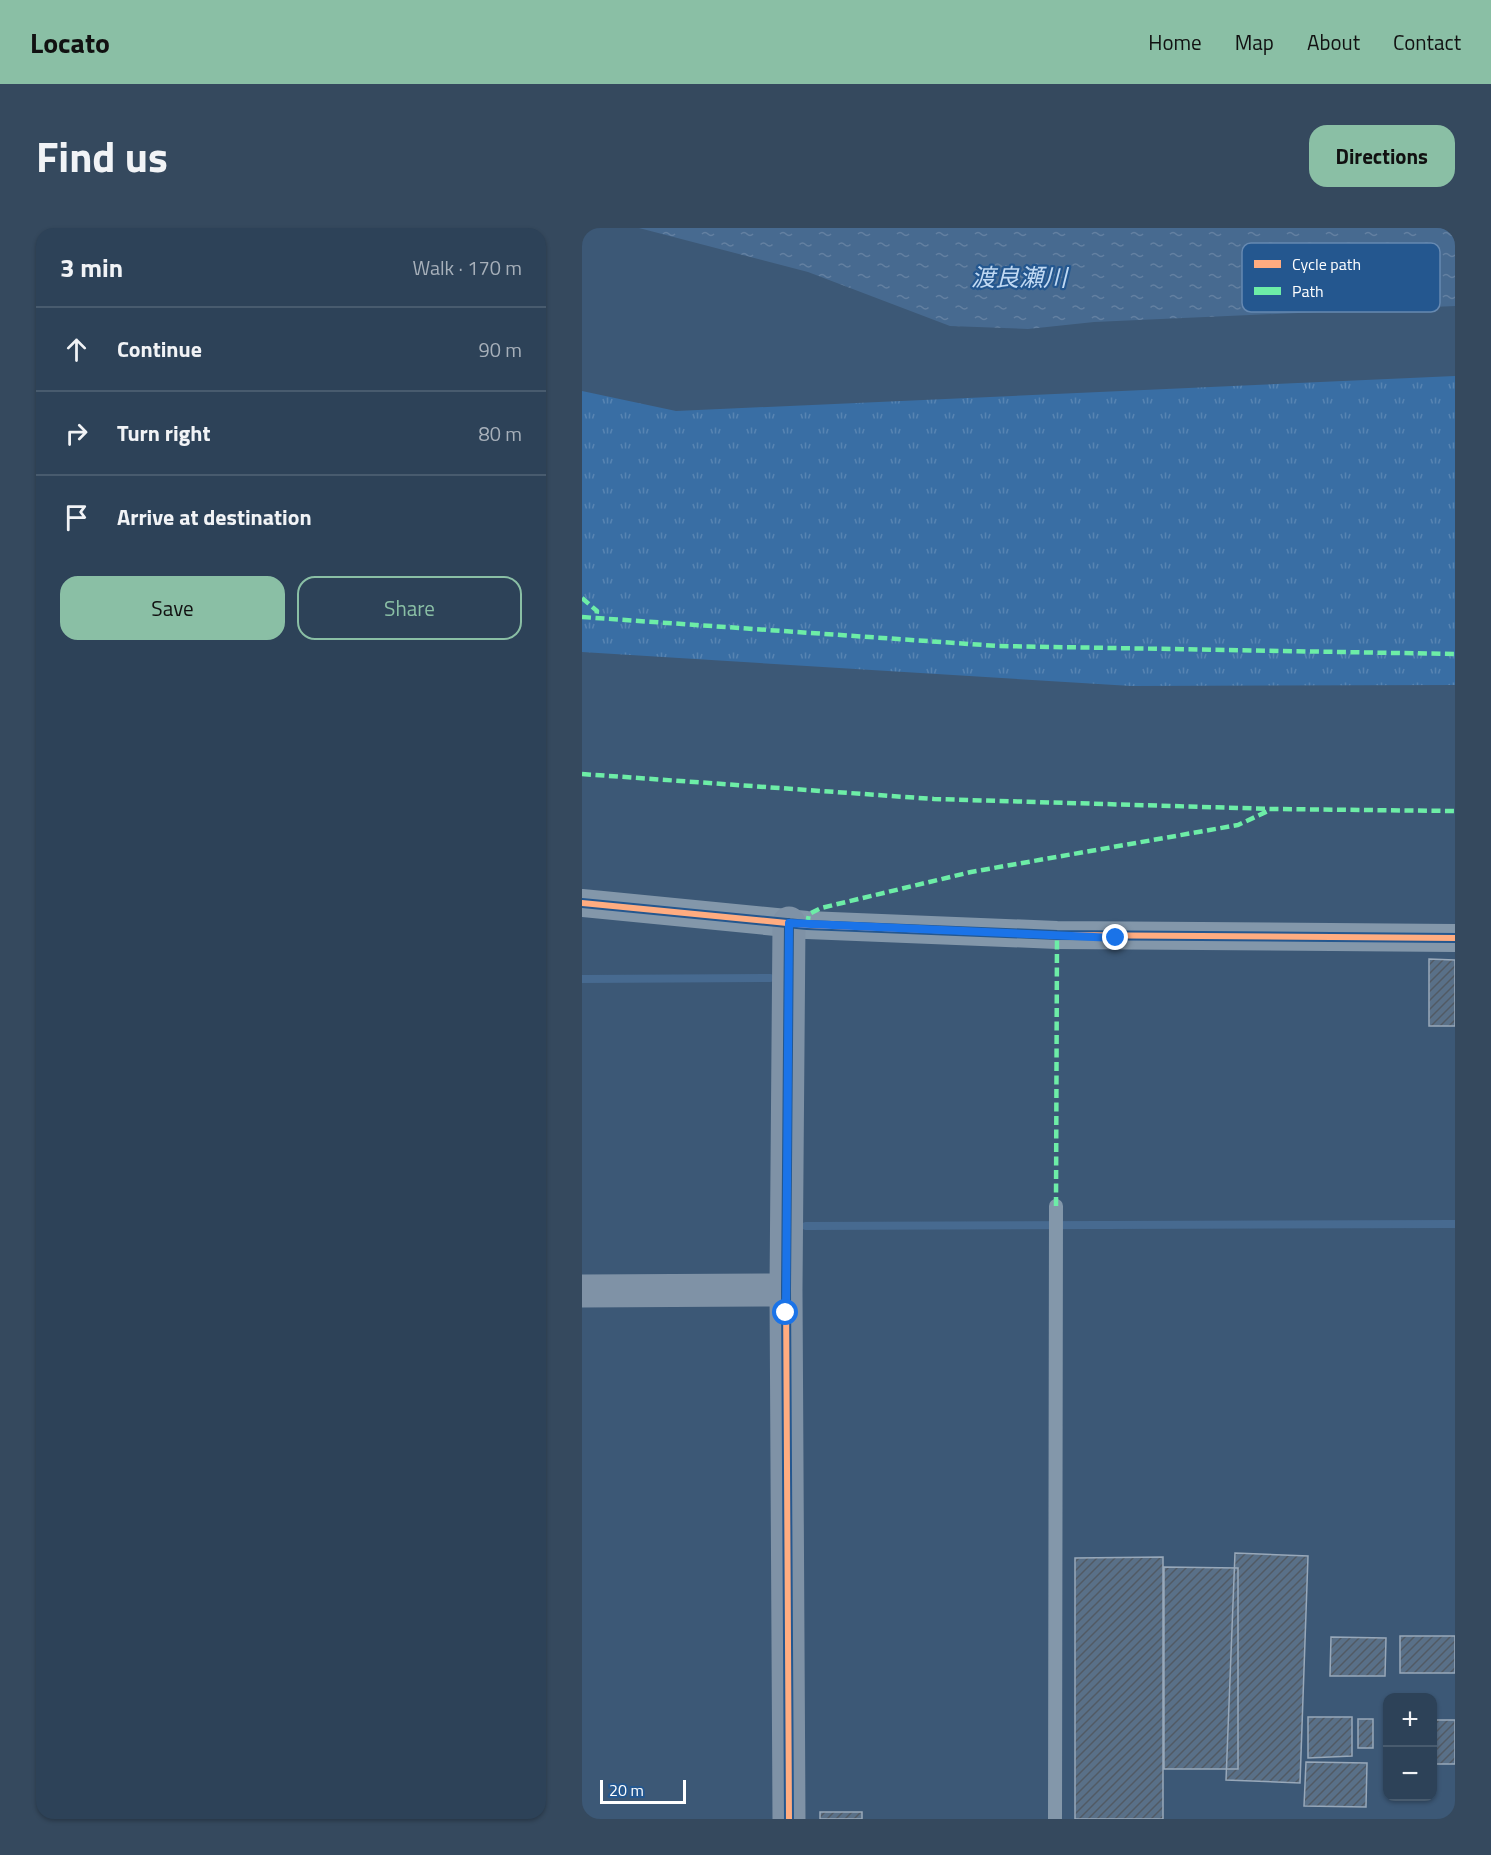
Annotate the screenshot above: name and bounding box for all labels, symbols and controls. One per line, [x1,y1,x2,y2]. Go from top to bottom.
text: Locato [30,21,110,64]
text: Home [1148,26,1202,58]
text: Map [1235,26,1274,58]
text: About [1307,26,1360,58]
text: Contact [1393,26,1461,58]
text: Find us [36,124,168,188]
button: Directions [1309,125,1455,187]
legend [1242,243,1440,312]
text: 3 min [60,248,123,287]
text: Walk · 170 m [413,252,522,283]
text: Cycle path [1292,252,1361,276]
water label: 渡良瀬川 [971,259,1070,295]
text: Path [1292,279,1324,303]
text: Continue [117,332,202,366]
icon: ahead [60,333,93,366]
text: 90 m [478,334,522,365]
text: Turn right [117,416,211,450]
icon: right [60,417,93,450]
text: 80 m [478,418,522,449]
text: Arrive at destination [117,500,312,534]
icon: arrive [60,501,93,534]
button: Save [60,576,285,640]
button: Share [297,576,522,640]
route end [1102,924,1128,950]
route start [772,1299,798,1325]
map controls [1383,1693,1437,1801]
button: + [1383,1693,1437,1747]
button: − [1383,1747,1437,1801]
scale bar [600,1777,686,1804]
text: 20 m [609,1778,644,1802]

